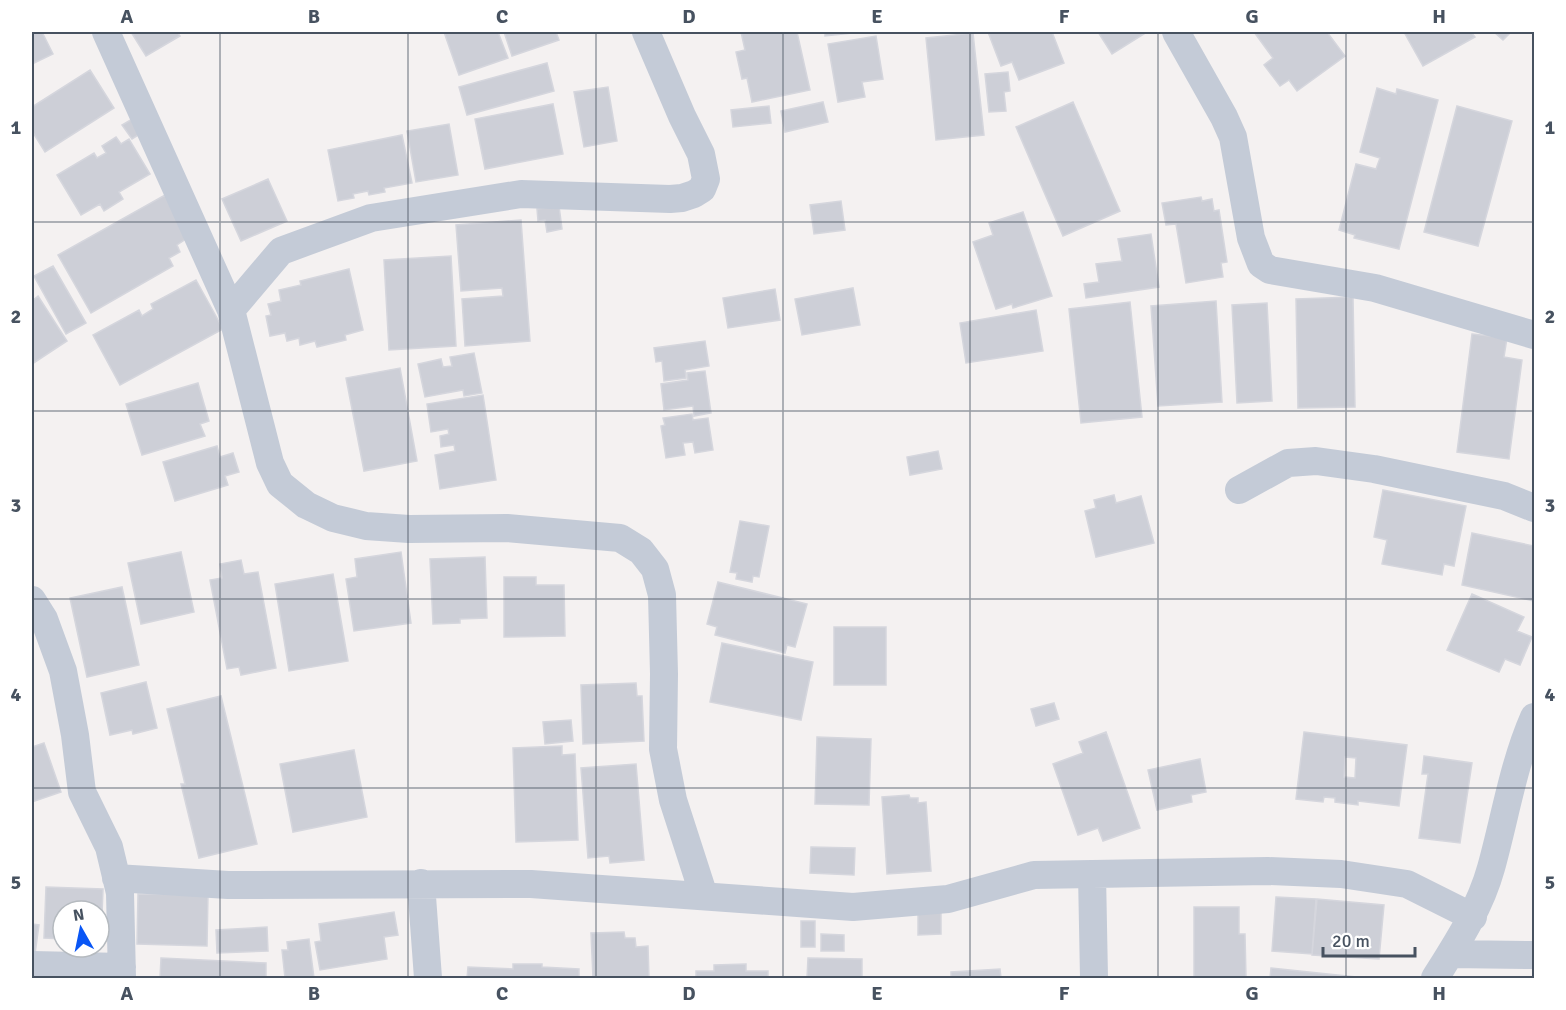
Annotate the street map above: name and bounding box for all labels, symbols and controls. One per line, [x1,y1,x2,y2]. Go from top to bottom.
text: A [121,4,134,29]
text: B [308,4,320,29]
text: C [496,4,508,29]
text: D [682,4,696,29]
text: E [871,4,883,29]
text: F [1059,4,1070,29]
text: G [1245,4,1259,29]
text: H [1432,4,1446,29]
text: 1 [11,115,22,140]
text: 1 [1545,115,1556,140]
text: 2 [11,304,21,329]
text: 2 [1545,304,1555,329]
text: 3 [11,493,21,518]
text: 3 [1545,493,1555,518]
text: 4 [11,682,22,707]
text: 4 [1545,682,1556,707]
text: 5 [11,870,21,895]
text: 5 [1545,870,1555,895]
north arrow [51,899,111,959]
text: N [72,904,86,926]
scale bar [1323,920,1414,958]
text: 20 m [1332,930,1370,952]
text: A [121,981,134,1006]
text: B [308,981,320,1006]
text: C [496,981,508,1006]
text: D [682,981,696,1006]
text: E [871,981,883,1006]
text: F [1059,981,1070,1006]
text: G [1245,981,1259,1006]
text: H [1432,981,1446,1006]

